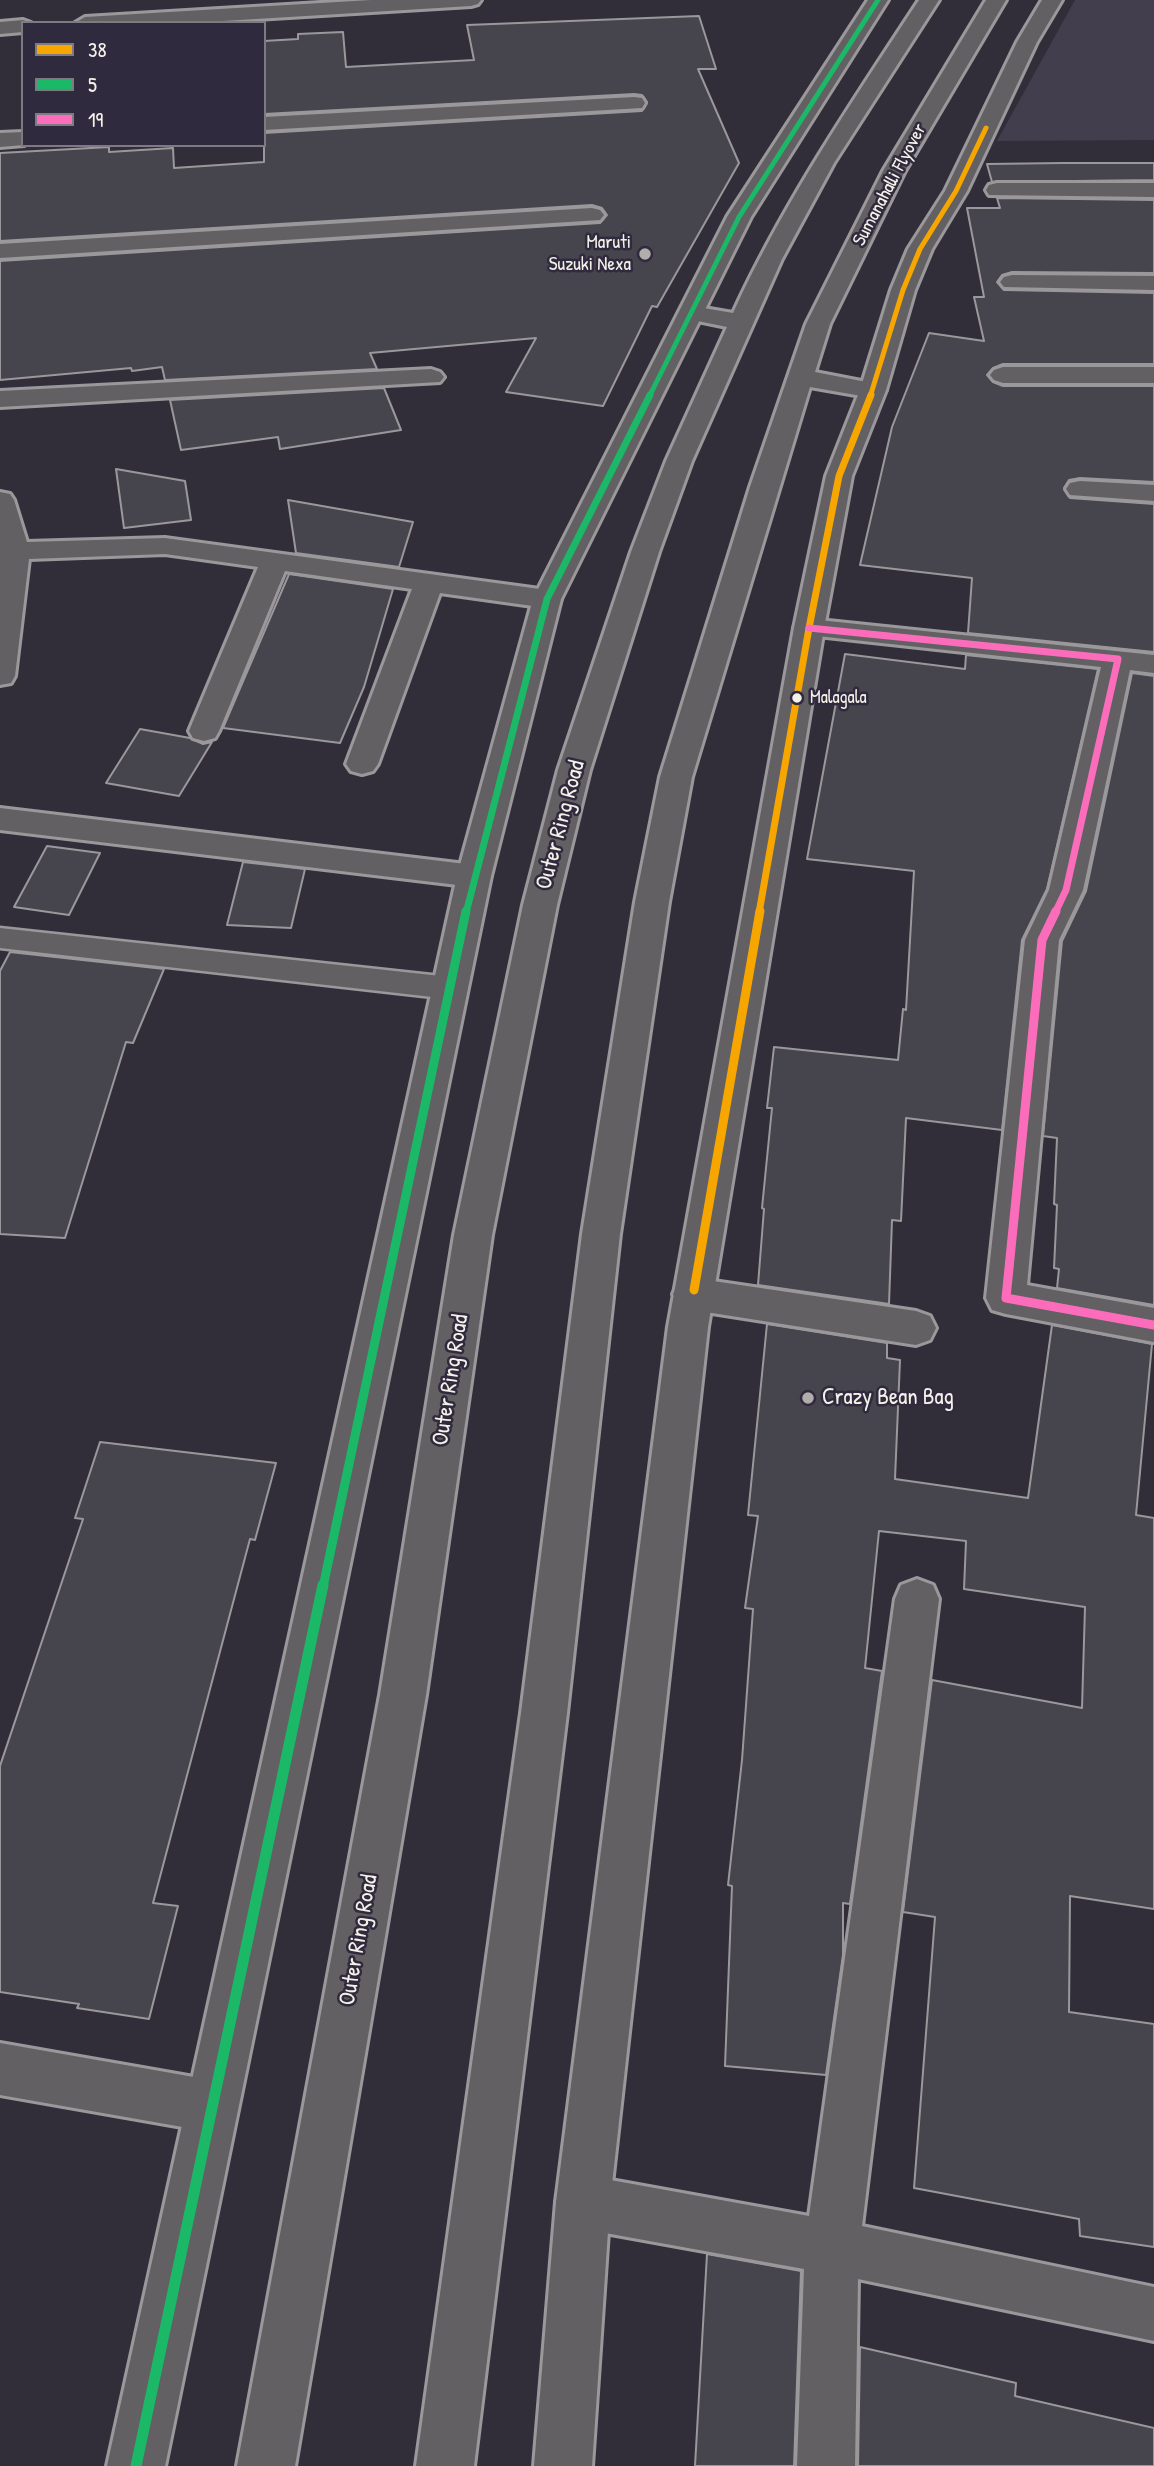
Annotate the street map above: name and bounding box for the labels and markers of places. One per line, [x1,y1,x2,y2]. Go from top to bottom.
place label: Maruti Suzuki Nexa [549,232,631,276]
marker: Maruti Suzuki Nexa [637,246,653,262]
place label: Malagala [810,687,867,709]
marker: Malagala [790,691,804,705]
place label: Crazy Bean Bag [822,1384,954,1412]
marker: Crazy Bean Bag [800,1390,816,1406]

